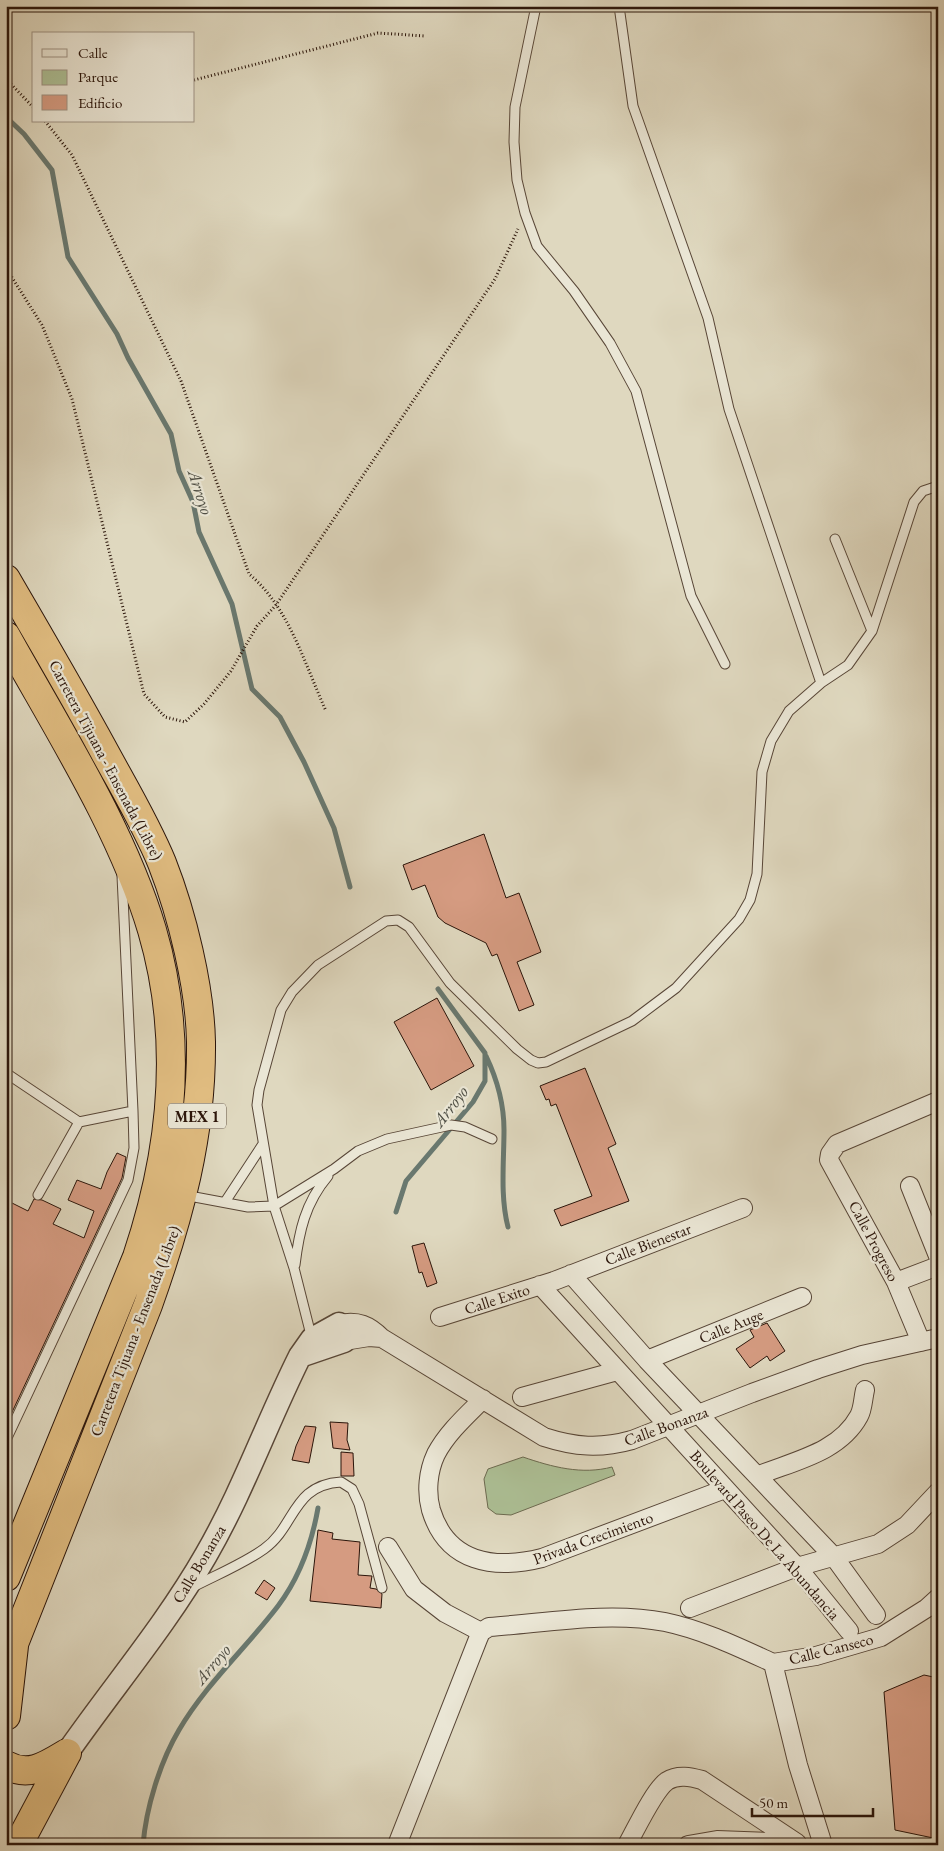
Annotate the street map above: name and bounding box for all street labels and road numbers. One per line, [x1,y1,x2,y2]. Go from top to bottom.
street label: Carretera Tijuana - Ensenada (Libre) [44,656,168,864]
road number: MEX 1 [168,1104,226,1128]
street label: Calle Progreso [844,1197,904,1285]
street label: Calle Bienestar [602,1218,695,1270]
street label: Carretera Tijuana - Ensenada (Libre) [85,1223,185,1439]
street label: Calle Exito [462,1279,532,1319]
street label: Calle Auge [696,1304,766,1348]
street label: Calle Bonanza [621,1401,711,1451]
street label: Boulevard Paseo De La Abundancia [685,1446,845,1625]
street label: Privada Crecimiento [530,1507,656,1569]
street label: Calle Bonanza [167,1520,231,1607]
street label: Calle Canseco [787,1628,876,1670]

